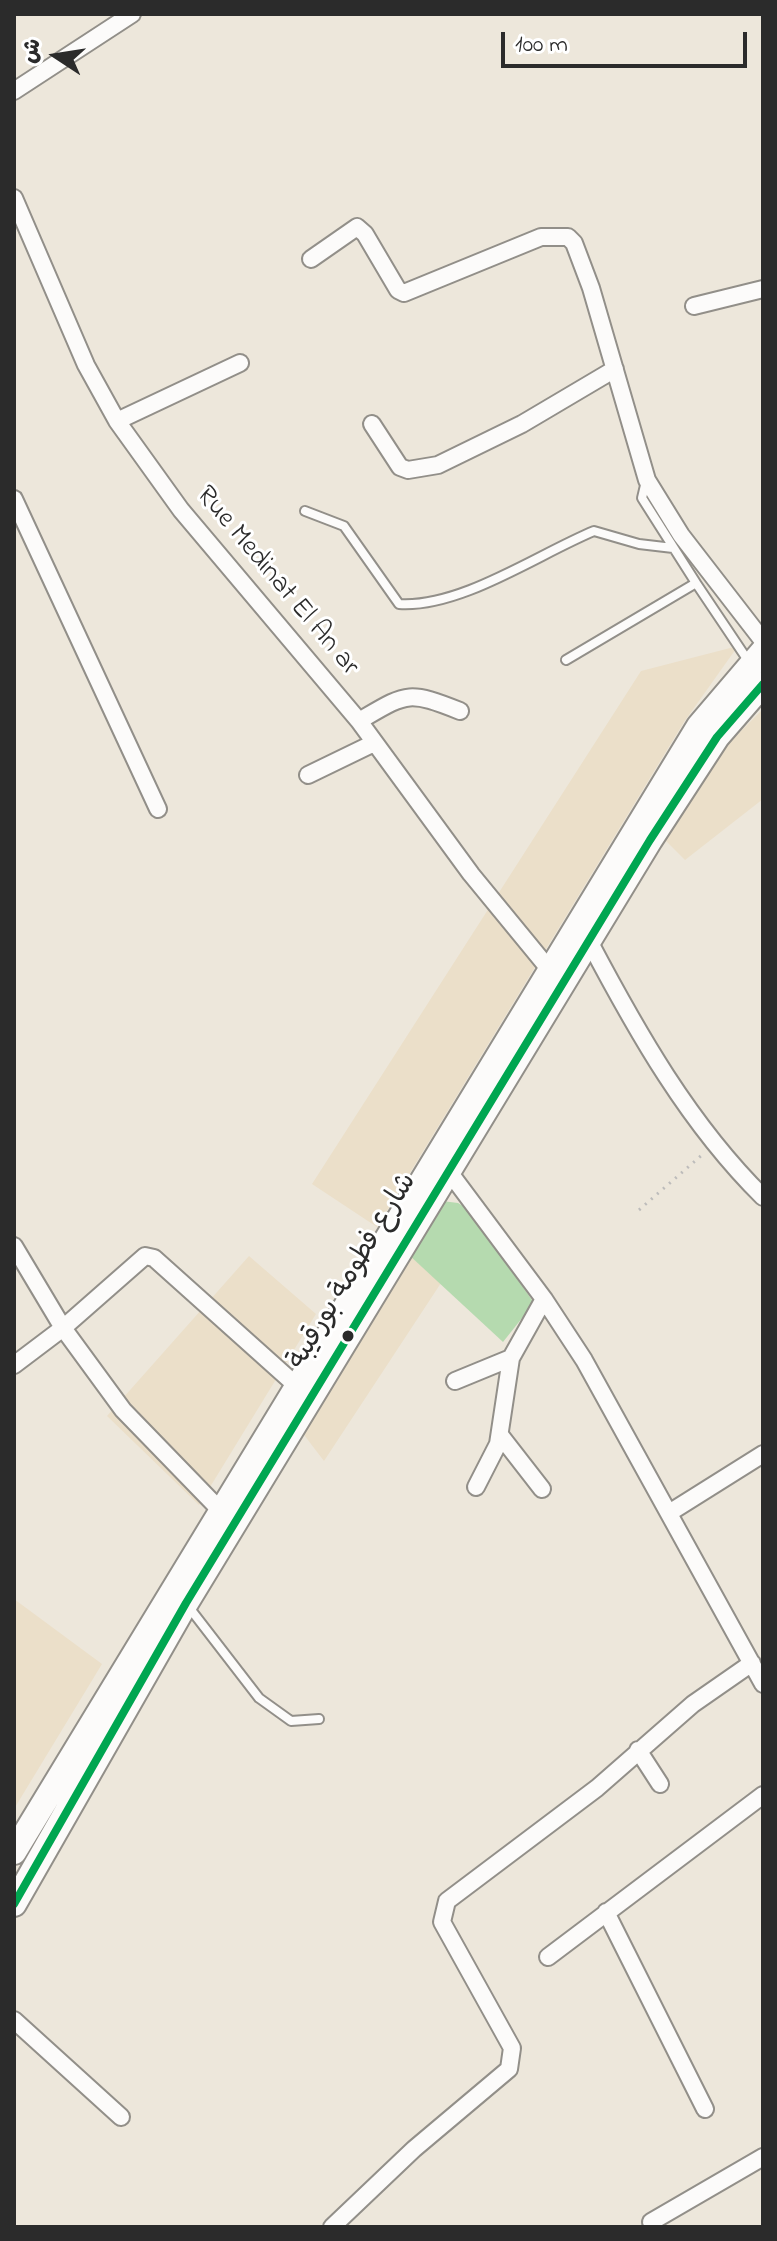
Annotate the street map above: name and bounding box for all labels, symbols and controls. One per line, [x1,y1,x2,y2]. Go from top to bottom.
north arrow [16,16,96,96]
scale bar [505,16,751,66]
text: 100 m [515,28,568,63]
text: ش [14,36,51,66]
street label: Rue Medinat El An ar [187,480,365,684]
street label: شارع فطومة بورقيبة [282,1168,426,1376]
unlabelled marker [340,1328,356,1344]

